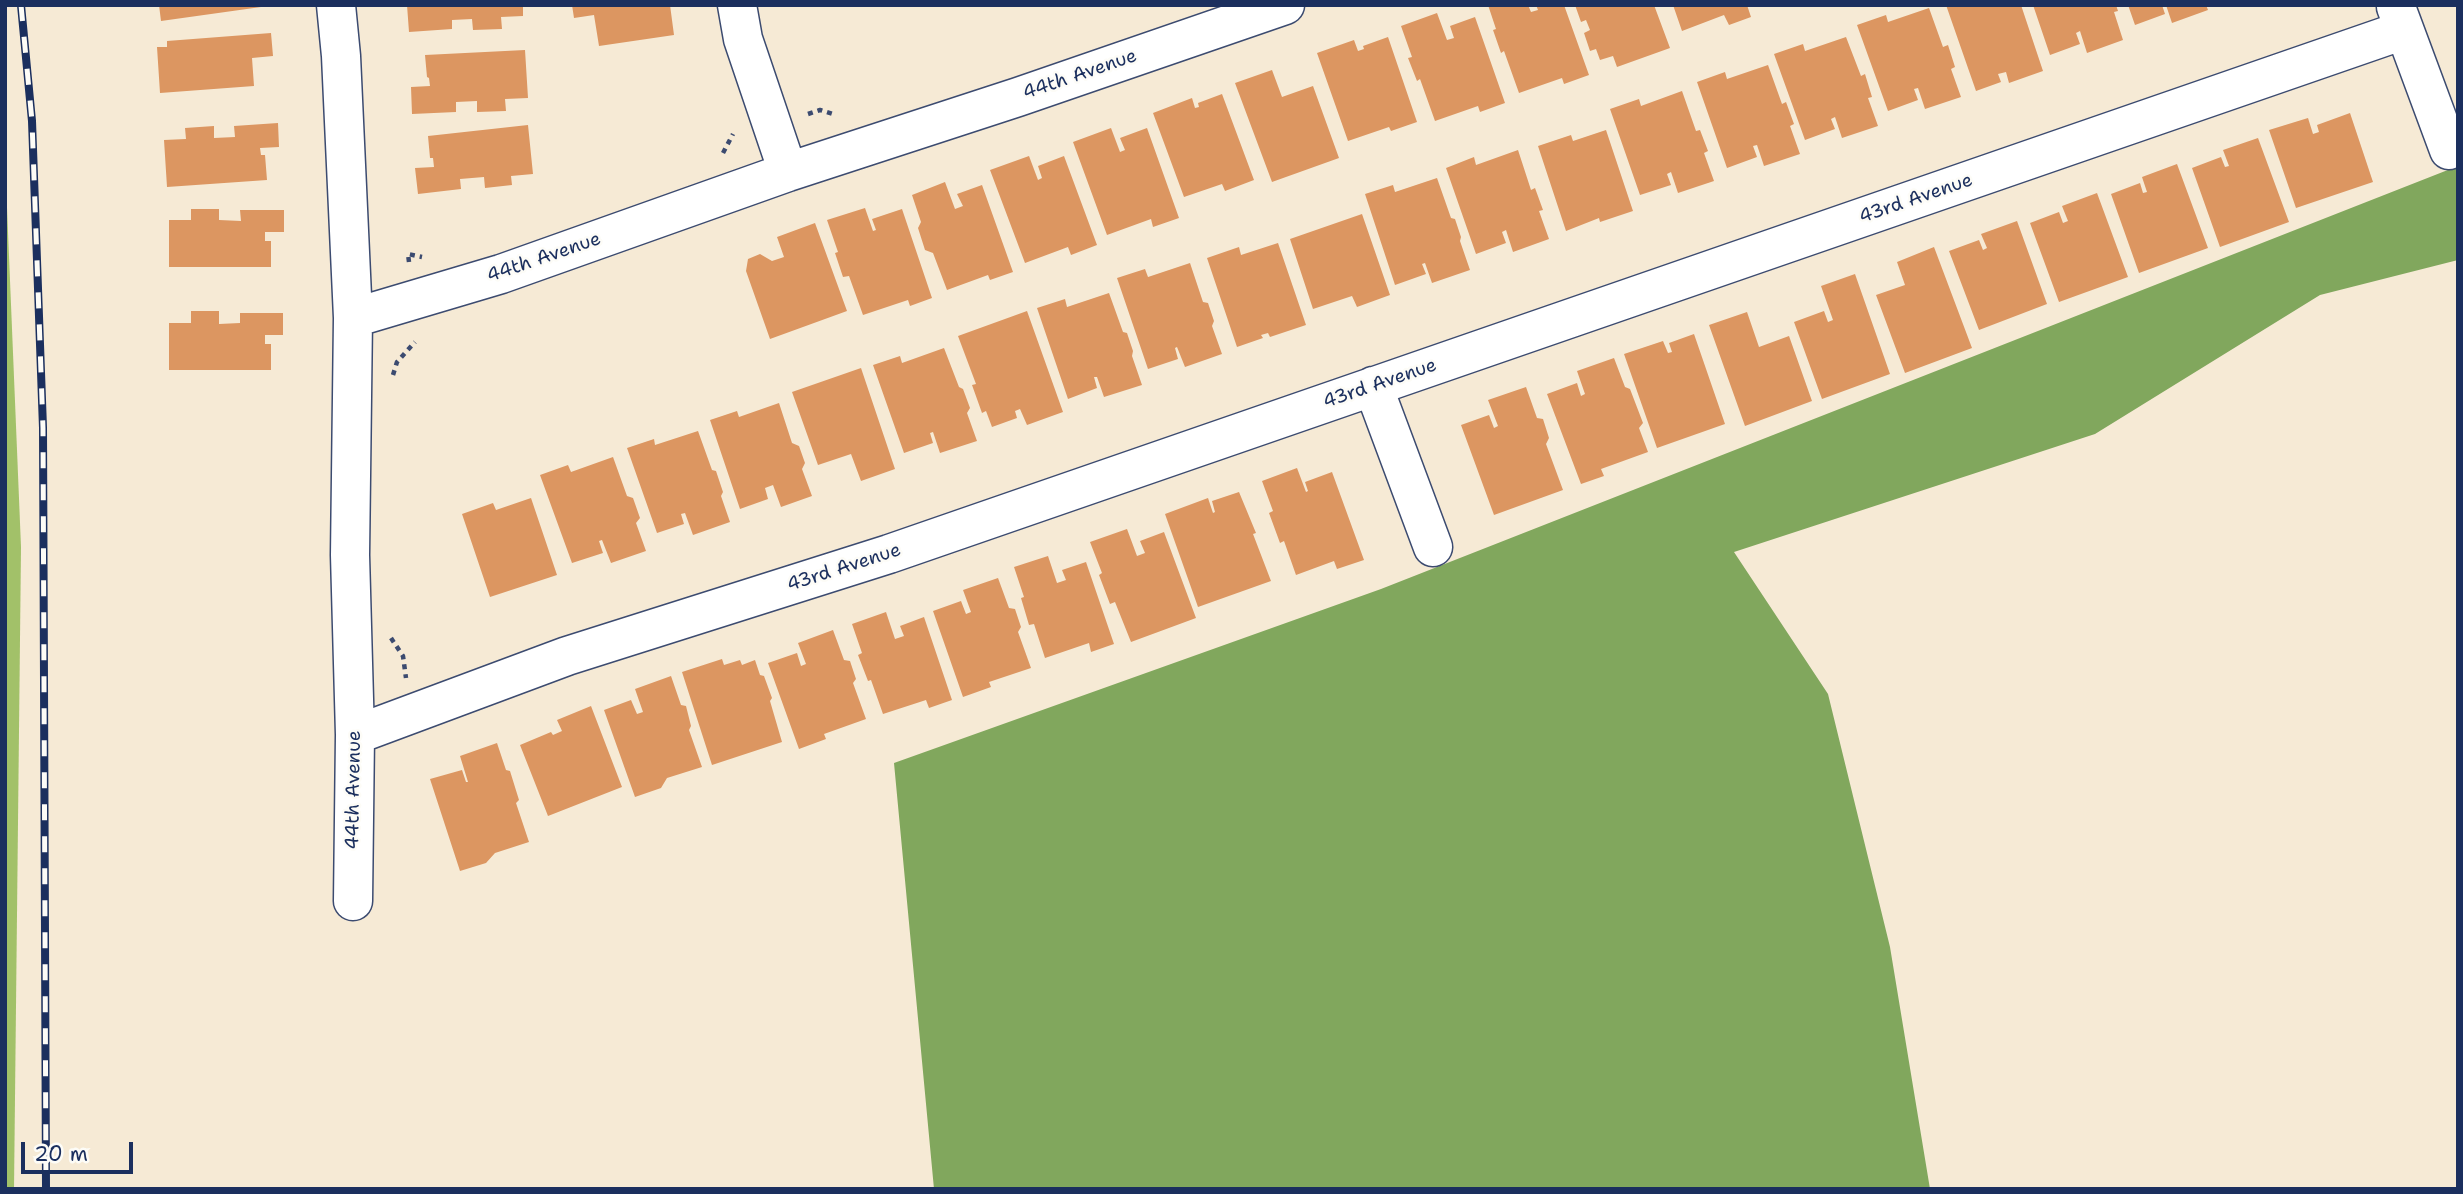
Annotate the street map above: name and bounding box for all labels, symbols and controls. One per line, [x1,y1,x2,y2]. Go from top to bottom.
street label: 44th Avenue [1020,45,1140,105]
street label: 43rd Avenue [1856,169,1976,229]
street label: 44th Avenue [484,228,604,288]
street label: 43rd Avenue [1320,354,1440,414]
street label: 43rd Avenue [784,539,904,597]
street label: 44th Avenue [342,730,366,850]
scale bar [24,1128,136,1172]
text: 20 m [34,1140,88,1168]

